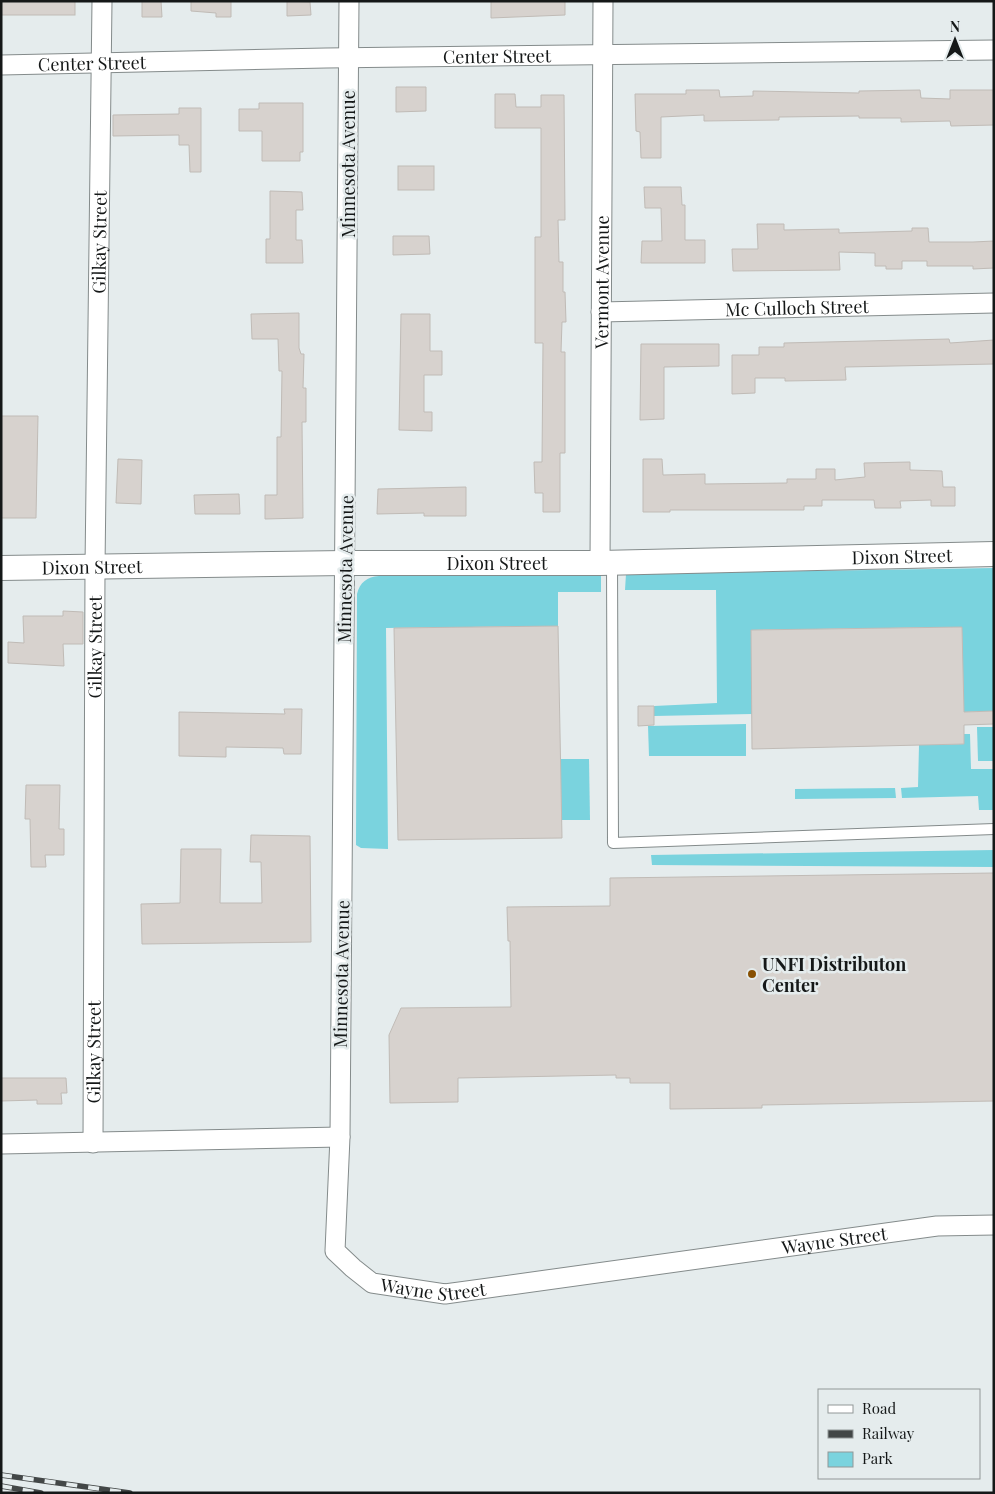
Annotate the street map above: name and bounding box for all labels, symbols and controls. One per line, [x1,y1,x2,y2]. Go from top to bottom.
north arrow [930,15,980,65]
text: N [950,17,960,36]
street label: Center Street [443,43,552,69]
street label: Center Street [38,50,147,76]
street label: Minnesota Avenue [336,90,360,238]
street label: Gilkay Street [86,190,112,294]
street label: Vermont Avenue [589,215,614,350]
street label: Mc Culloch Street [725,294,870,321]
street label: Minnesota Avenue [332,495,358,643]
street label: Dixon Street [851,543,953,569]
street label: Dixon Street [447,551,548,575]
street label: Dixon Street [41,554,143,579]
street label: Gilkay Street [83,595,107,699]
street label: Minnesota Avenue [328,900,354,1048]
place label: UNFI Distributon Center [762,952,906,997]
marker: UNFI Distributon Center [746,968,758,980]
street label: Gilkay Street [81,1000,105,1104]
street label: Wayne Street [779,1221,889,1259]
street label: Wayne Street [378,1272,488,1306]
legend [818,1389,980,1479]
text: Road [862,1398,896,1418]
text: Railway [862,1423,915,1443]
text: Park [862,1448,894,1468]

